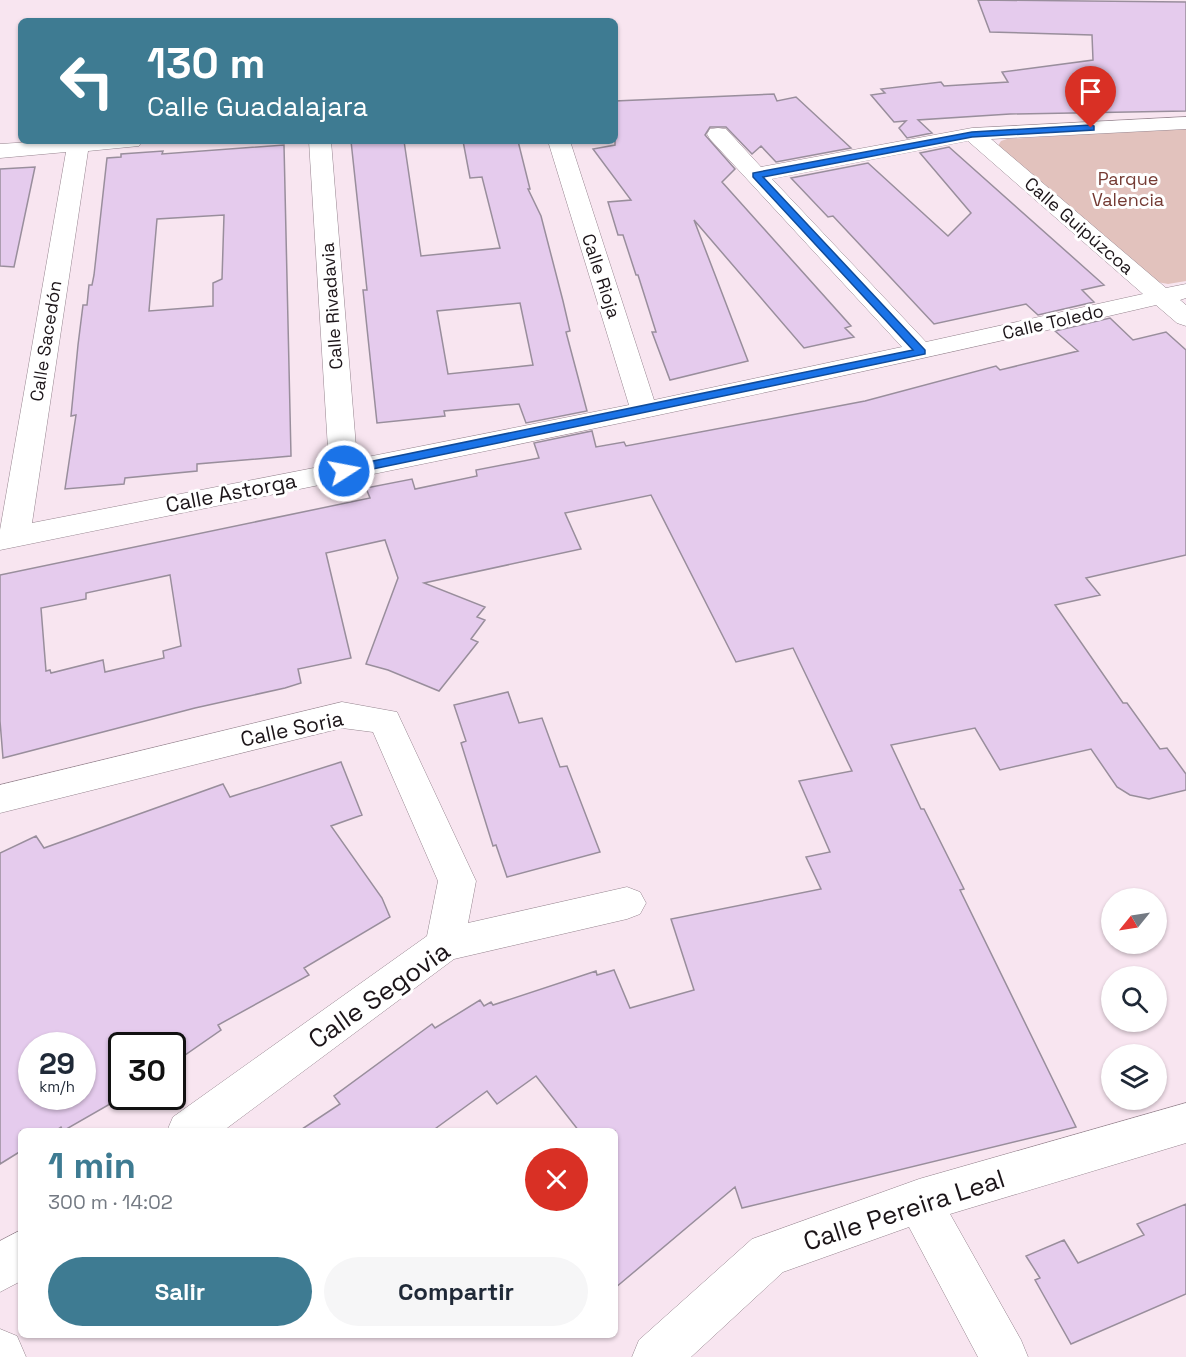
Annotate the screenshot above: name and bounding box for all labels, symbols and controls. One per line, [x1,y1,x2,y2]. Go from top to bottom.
text: 130 m [147,37,265,90]
icon: left [48,42,126,120]
pin [1065,66,1116,128]
icon: arrive [1074,75,1107,108]
text: Calle Guadalajara [147,89,368,124]
park label: Parque Valencia [1092,167,1164,211]
street label: Calle Guipúzcoa [1020,172,1139,279]
street label: Calle Rioja [577,231,626,321]
street label: Calle Rivadavia [316,242,347,370]
street label: Calle Sacedón [25,279,66,403]
street label: Calle Toledo [1000,299,1106,344]
position arrow [312,439,376,503]
street label: Calle Astorga [163,467,299,518]
street label: Calle Soria [238,704,346,753]
north arrow [1101,888,1167,954]
map controls [1101,888,1167,1110]
street label: Calle Segovia [302,934,457,1056]
button: search [1101,966,1167,1032]
speed limit sign: 30 [108,1032,186,1110]
text: 29 [39,1044,75,1083]
button: layers [1101,1044,1167,1110]
text: km/h [39,1077,75,1096]
text: 1 min [48,1143,136,1189]
button: close [525,1148,588,1211]
street label: Calle Pereira Leal [799,1161,1009,1259]
text: 300 m · 14:02 [48,1189,173,1215]
button: Salir [48,1257,312,1326]
button: Compartir [324,1257,588,1326]

